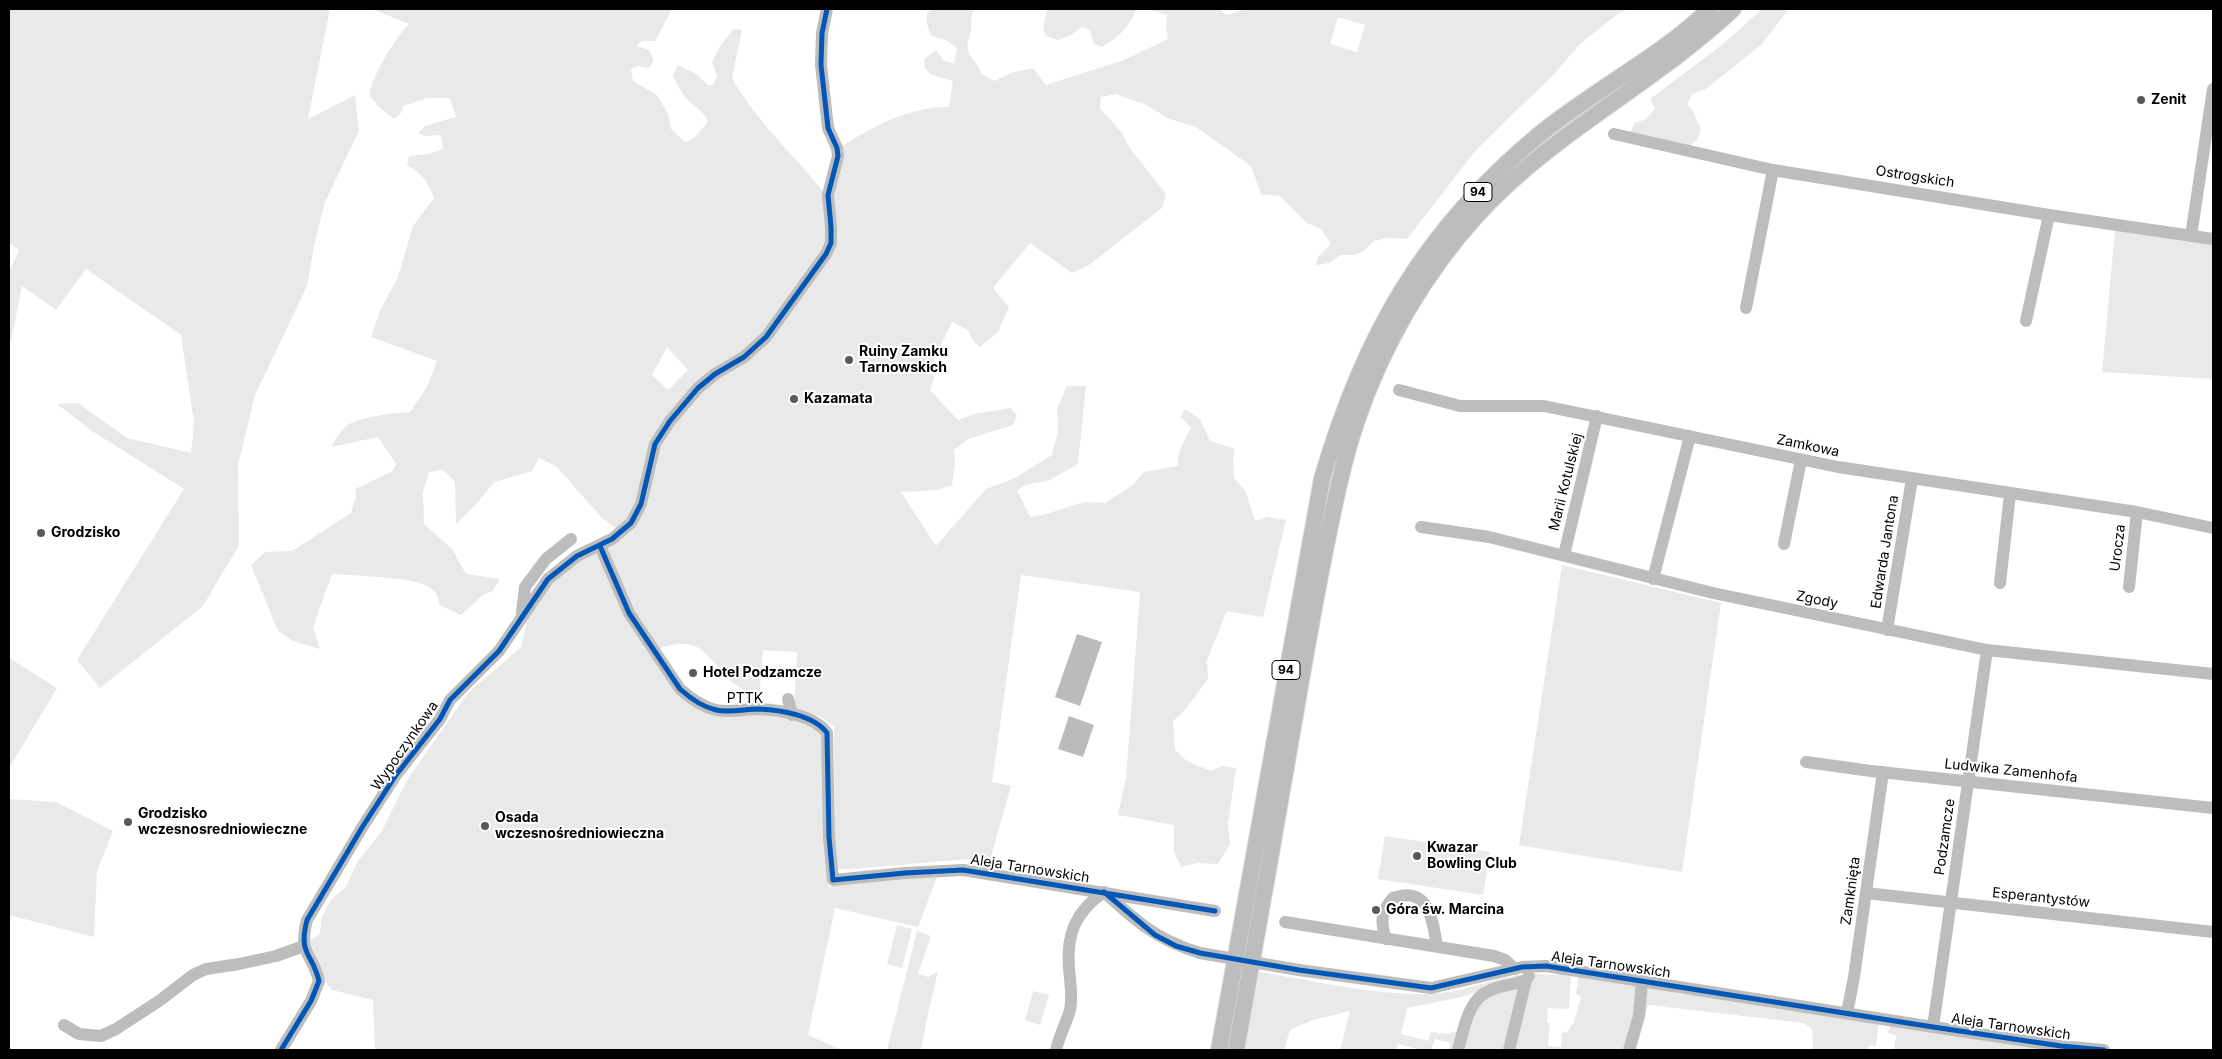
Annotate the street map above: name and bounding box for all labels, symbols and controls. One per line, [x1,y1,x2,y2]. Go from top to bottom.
place label: Zenit [2151,92,2186,108]
marker: Zenit [2135,94,2147,106]
street label: Ostrogskich [1874,162,1956,192]
road number: 94 [1464,182,1492,202]
place label: Ruiny Zamku Tarnowskich [859,344,948,377]
marker: Ruiny Zamku Tarnowskich [843,354,855,366]
place label: Kazamata [804,391,873,407]
marker: Kazamata [788,393,800,405]
street label: Marii Kotulskiej [1546,431,1586,533]
street label: Zamkowa [1775,431,1841,461]
street label: Edwarda Jantona [1868,494,1902,610]
street label: Urocza [2107,524,2129,572]
place label: Grodzisko [51,525,120,541]
marker: Grodzisko [35,527,47,539]
street label: Zgody [1795,588,1839,612]
road number: 94 [1272,660,1300,680]
place label: Hotel Podzamcze [703,665,822,681]
marker: Hotel Podzamcze [687,667,699,679]
street label: PTTK [727,691,763,707]
street label: Wypoczynkowa [368,698,442,794]
street label: Ludwika Zamenhofa [1944,756,2078,786]
street label: Podzamcze [1931,798,1959,876]
place label: Grodzisko wczesnosredniowieczne [138,806,307,839]
place label: Osada wczesnośredniowieczna [495,810,664,842]
marker: Grodzisko wczesnosredniowieczne [122,816,134,828]
marker: Osada wczesnośredniowieczna [479,820,491,832]
place label: Kwazar Bowling Club [1427,840,1517,872]
marker: Kwazar Bowling Club [1411,850,1423,862]
street label: Aleja Tarnowskich [969,851,1091,887]
street label: Zamknięta [1838,856,1864,926]
street label: Esperantystów [1991,885,2091,911]
place label: Góra św. Marcina [1386,902,1504,918]
marker: Góra św. Marcina [1370,904,1382,916]
street label: Aleja Tarnowskich [1550,948,1672,982]
street label: Aleja Tarnowskich [1950,1010,2072,1044]

